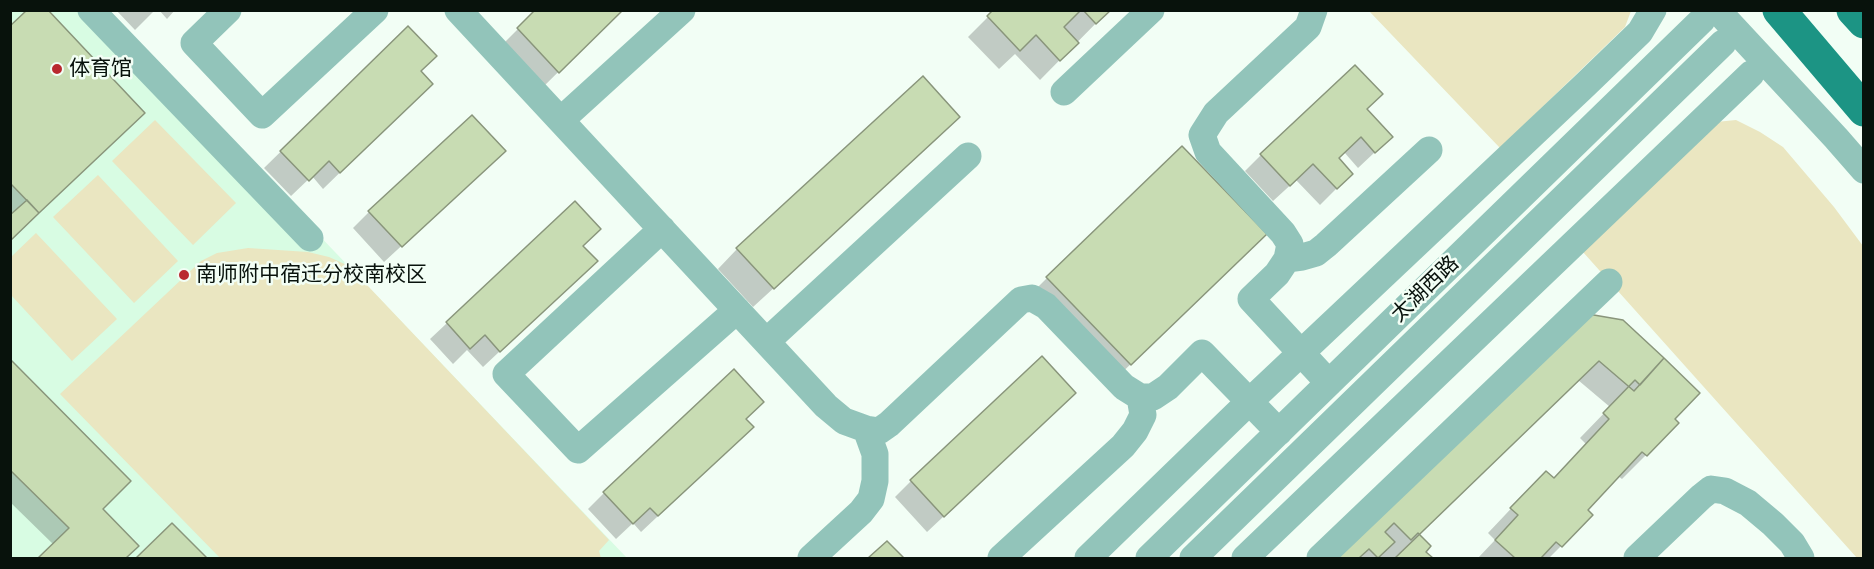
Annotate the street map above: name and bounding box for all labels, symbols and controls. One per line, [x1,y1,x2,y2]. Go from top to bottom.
place label: 体育馆 [69,56,132,82]
marker: 体育馆 [50,62,64,76]
street label: 太湖西路 [1386,251,1464,327]
place label: 南师附中宿迁分校南校区 [196,262,427,288]
marker: 南师附中宿迁分校南校区 [177,268,191,282]

